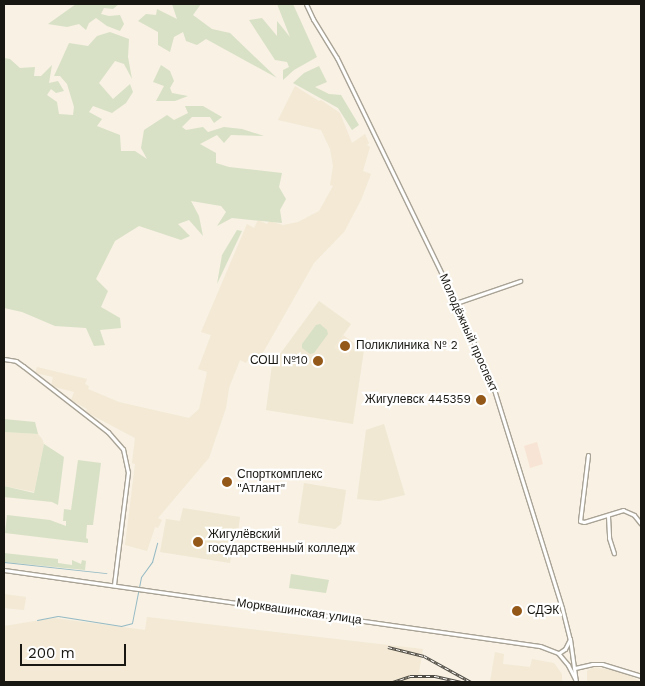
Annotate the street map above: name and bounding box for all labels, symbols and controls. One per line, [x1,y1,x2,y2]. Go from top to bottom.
street label: Молодёжный проспект [435,272,501,394]
marker: Поликлиника № 2 [338,339,352,353]
place label: Поликлиника № 2 [356,339,458,353]
place label: СОШ №10 [250,354,308,368]
marker: СОШ №10 [312,355,324,367]
place label: Жигулевск 445359 [365,393,471,407]
marker: Жигулевск 445359 [475,394,487,406]
place label: Спорткомплекс "Атлант" [237,468,323,496]
marker: Спорткомплекс "Атлант" [221,476,233,488]
place label: Жигулёвский государственный колледж [208,528,355,556]
marker: Жигулёвский государственный колледж [192,536,204,548]
street label: Морквашинская улица [235,596,363,628]
place label: СДЭК [527,604,559,618]
marker: СДЭК [511,605,523,617]
scale bar [22,634,129,666]
text: 200 m [28,644,75,662]

